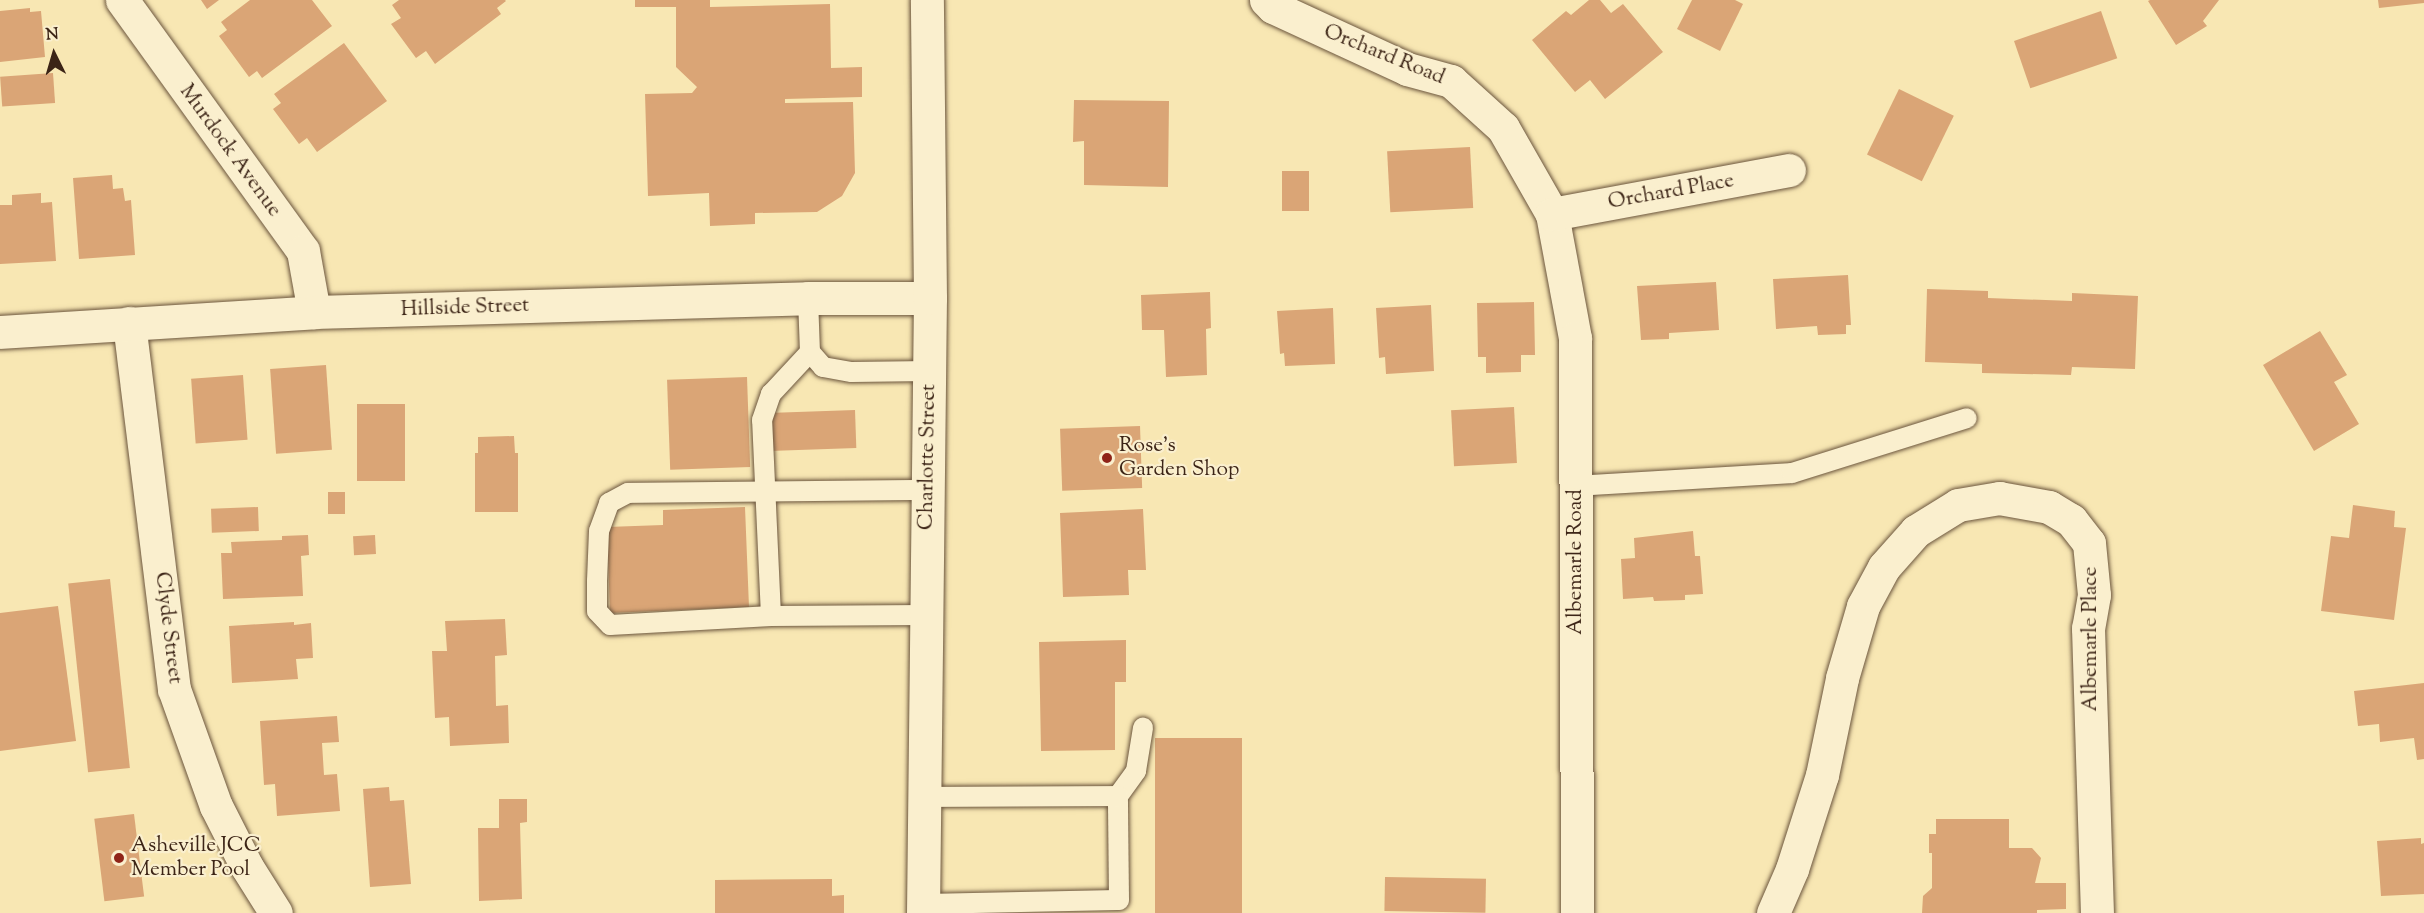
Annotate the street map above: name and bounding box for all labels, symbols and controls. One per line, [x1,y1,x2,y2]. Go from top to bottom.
street label: Orchard Road [1320,19,1448,91]
north arrow [24,24,84,84]
text: N [45,24,60,48]
street label: Murdock Avenue [173,80,287,222]
street label: Orchard Place [1606,169,1736,215]
street label: Hillside Street [400,293,530,323]
street label: Charlotte Street [914,384,942,530]
place label: Rose's Garden Shop [1119,433,1239,483]
marker: Rose's Garden Shop [1100,451,1114,465]
street label: Albemarle Road [1563,489,1589,635]
street label: Albemarle Place [2078,566,2104,712]
street label: Clyde Street [149,570,187,686]
place label: Asheville JCC Member Pool [131,833,261,883]
marker: Asheville JCC Member Pool [112,851,126,865]

